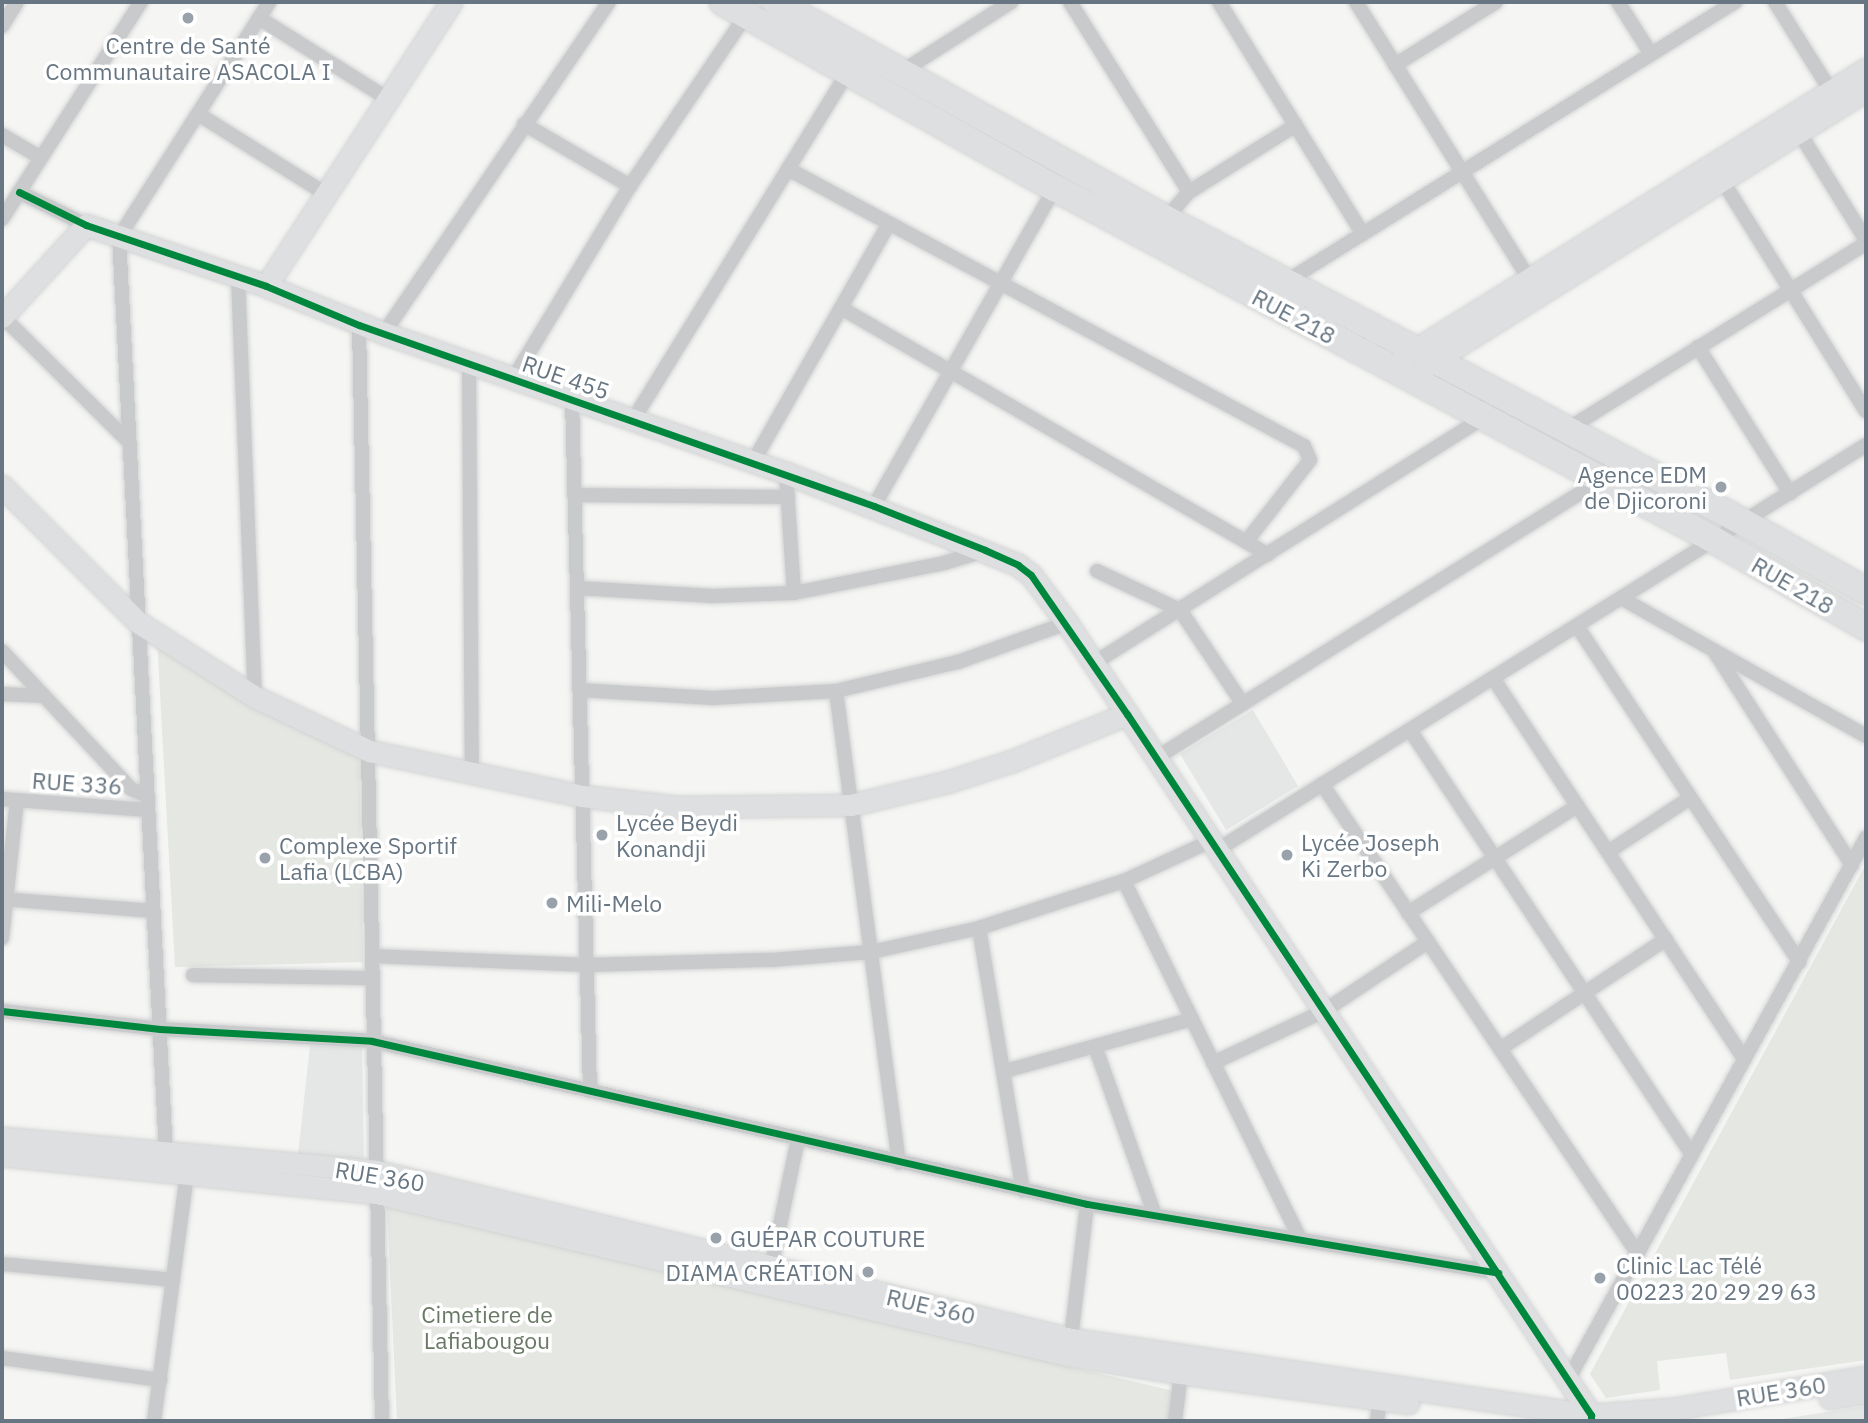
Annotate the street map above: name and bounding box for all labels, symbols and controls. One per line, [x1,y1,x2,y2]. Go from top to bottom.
marker: Centre de Santé Communautaire ASACOLA I [178,8,198,28]
place label: Centre de Santé Communautaire ASACOLA I [45,31,331,85]
street label: RUE 218 [1248,283,1340,349]
street label: RUE 455 [519,349,613,405]
place label: Agence EDM de Djicoroni [1578,460,1707,514]
marker: Agence EDM de Djicoroni [1713,479,1729,495]
street label: RUE 218 [1747,550,1839,620]
street label: RUE 336 [31,766,123,800]
place label: Lycée Beydi Konandji [616,808,738,862]
marker: Lycée Beydi Konandji [594,827,610,843]
place label: Lycée Joseph Ki Zerbo [1301,828,1440,882]
place label: Complexe Sportif Lafia (LCBA) [279,831,457,885]
marker: Lycée Joseph Ki Zerbo [1279,847,1295,863]
marker: Complexe Sportif Lafia (LCBA) [257,850,273,866]
place label: Mili-Melo [566,889,662,917]
marker: Mili-Melo [544,895,560,911]
street label: RUE 360 [333,1155,427,1197]
place label: GUÉPAR COUTURE [730,1224,926,1252]
marker: GUÉPAR COUTURE [708,1230,724,1246]
place label: Clinic Lac Télé 00223 20 29 29 63 [1616,1251,1817,1305]
place label: DIAMA CRÉATION [665,1258,854,1286]
marker: DIAMA CRÉATION [860,1264,876,1280]
marker: Clinic Lac Télé 00223 20 29 29 63 [1590,1268,1610,1288]
street label: RUE 360 [884,1282,978,1330]
park label: Cimetiere de Lafiabougou [421,1300,553,1354]
street label: RUE 360 [1734,1370,1828,1412]

